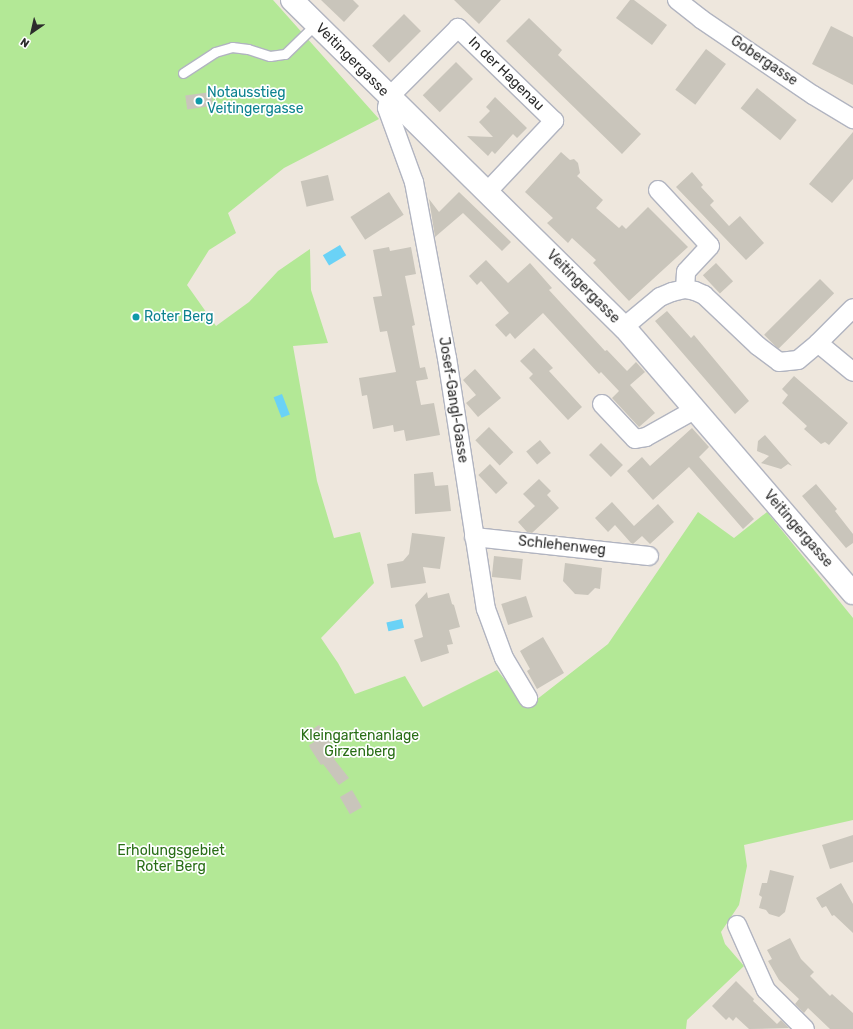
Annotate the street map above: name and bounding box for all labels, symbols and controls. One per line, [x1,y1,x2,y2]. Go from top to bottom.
north arrow [12,12,52,52]
street label: Veitingergasse [312,20,392,100]
street label: Gobergasse [727,32,801,90]
street label: In der Hagenau [464,33,548,115]
text: N [18,35,32,50]
place label: Notausstieg Veitingergasse [207,85,304,118]
marker: Notausstieg Veitingergasse [194,96,204,106]
street label: Veitingergasse [543,247,623,327]
place label: Roter Berg [144,309,214,325]
marker: Roter Berg [131,312,141,322]
street label: Josef-Gangl-Gasse [435,336,471,464]
street label: Veitingergasse [760,487,836,571]
street label: Schlehenweg [517,533,607,559]
park label: Kleingartenanlage Girzenberg [301,728,419,760]
park label: Erholungsgebiet Roter Berg [117,843,225,876]

